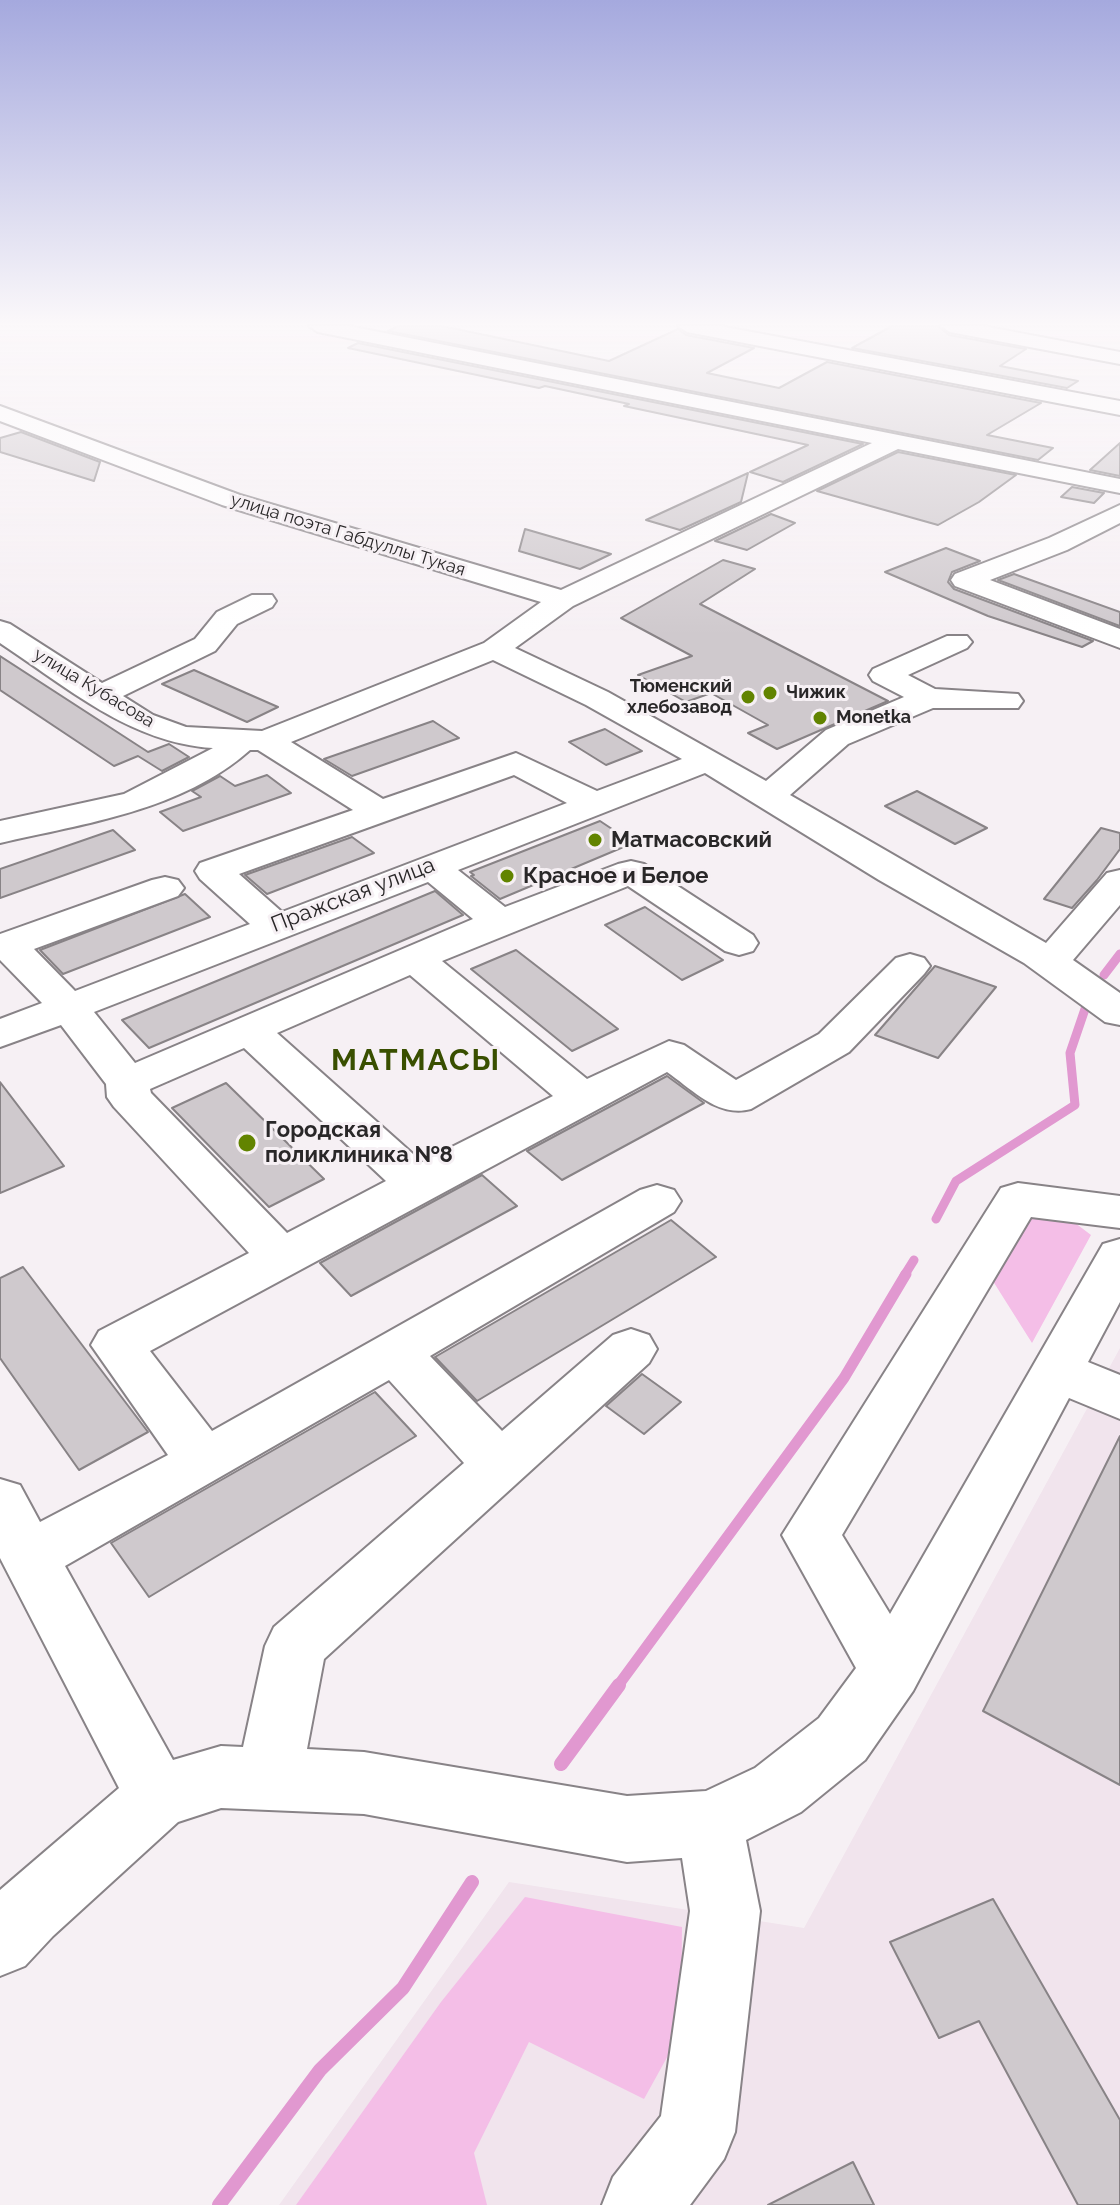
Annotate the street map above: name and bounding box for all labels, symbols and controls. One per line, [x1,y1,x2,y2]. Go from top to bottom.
street label: улица поэта Габдуллы Тукая [228,489,468,581]
street label: улица Кубасова [30,644,158,732]
place label: Тюменский хлебозавод [627,676,732,718]
place label: Чижик [786,682,846,704]
marker: Чижик [761,684,779,702]
marker: Тюменский хлебозавод [739,688,757,706]
place label: Monetka [836,707,911,729]
marker: Monetka [811,709,829,727]
place label: Матмасовский [611,827,772,853]
marker: Матмасовский [586,831,604,849]
street label: Пражская улица [267,852,439,938]
place label: Красное и Белое [523,863,708,889]
marker: Красное и Белое [498,867,516,885]
district label: МАТМАСЫ [331,1043,501,1079]
place label: Городская поликлиника №8 [265,1117,453,1168]
marker: Городская поликлиника №8 [236,1132,258,1154]

